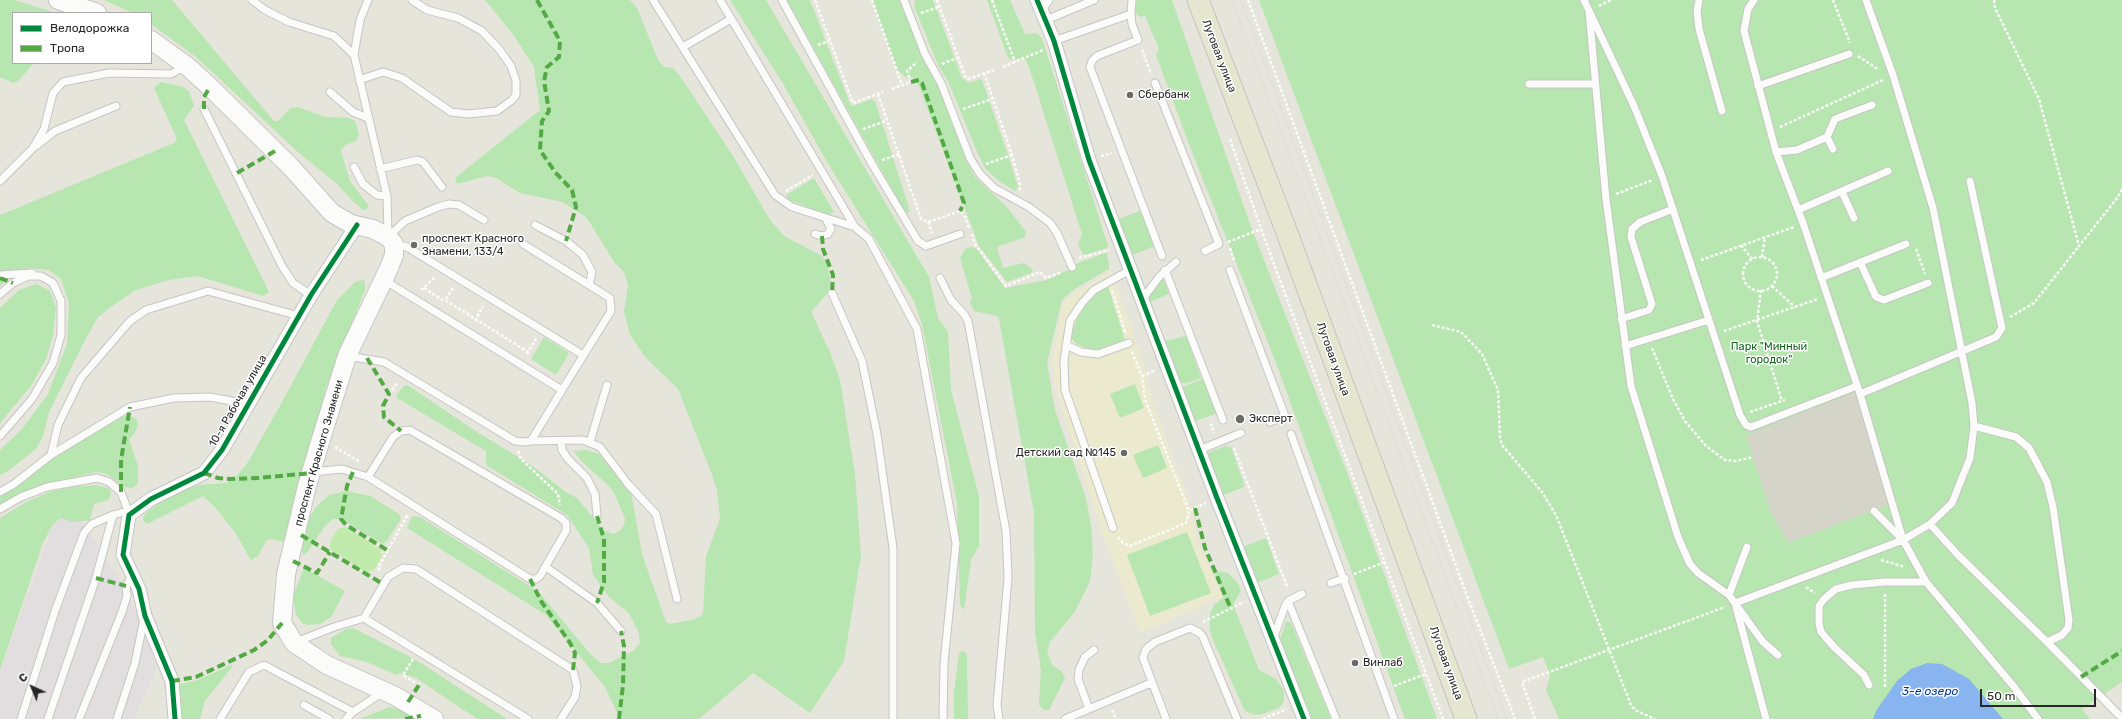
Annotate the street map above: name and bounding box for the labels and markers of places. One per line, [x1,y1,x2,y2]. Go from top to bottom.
place label: Сбербанк [1138,88,1189,102]
marker: Сбербанк [1125,90,1135,100]
place label: проспект Красного Знамени, 133/4 [422,232,524,258]
marker: проспект Красного Знамени, 133/4 [409,240,419,250]
place label: Эксперт [1249,412,1293,426]
marker: Эксперт [1234,413,1246,425]
place label: Детский сад №145 [1016,446,1116,460]
marker: Детский сад №145 [1119,448,1129,458]
place label: Винлаб [1363,656,1403,670]
marker: Винлаб [1350,658,1360,668]

